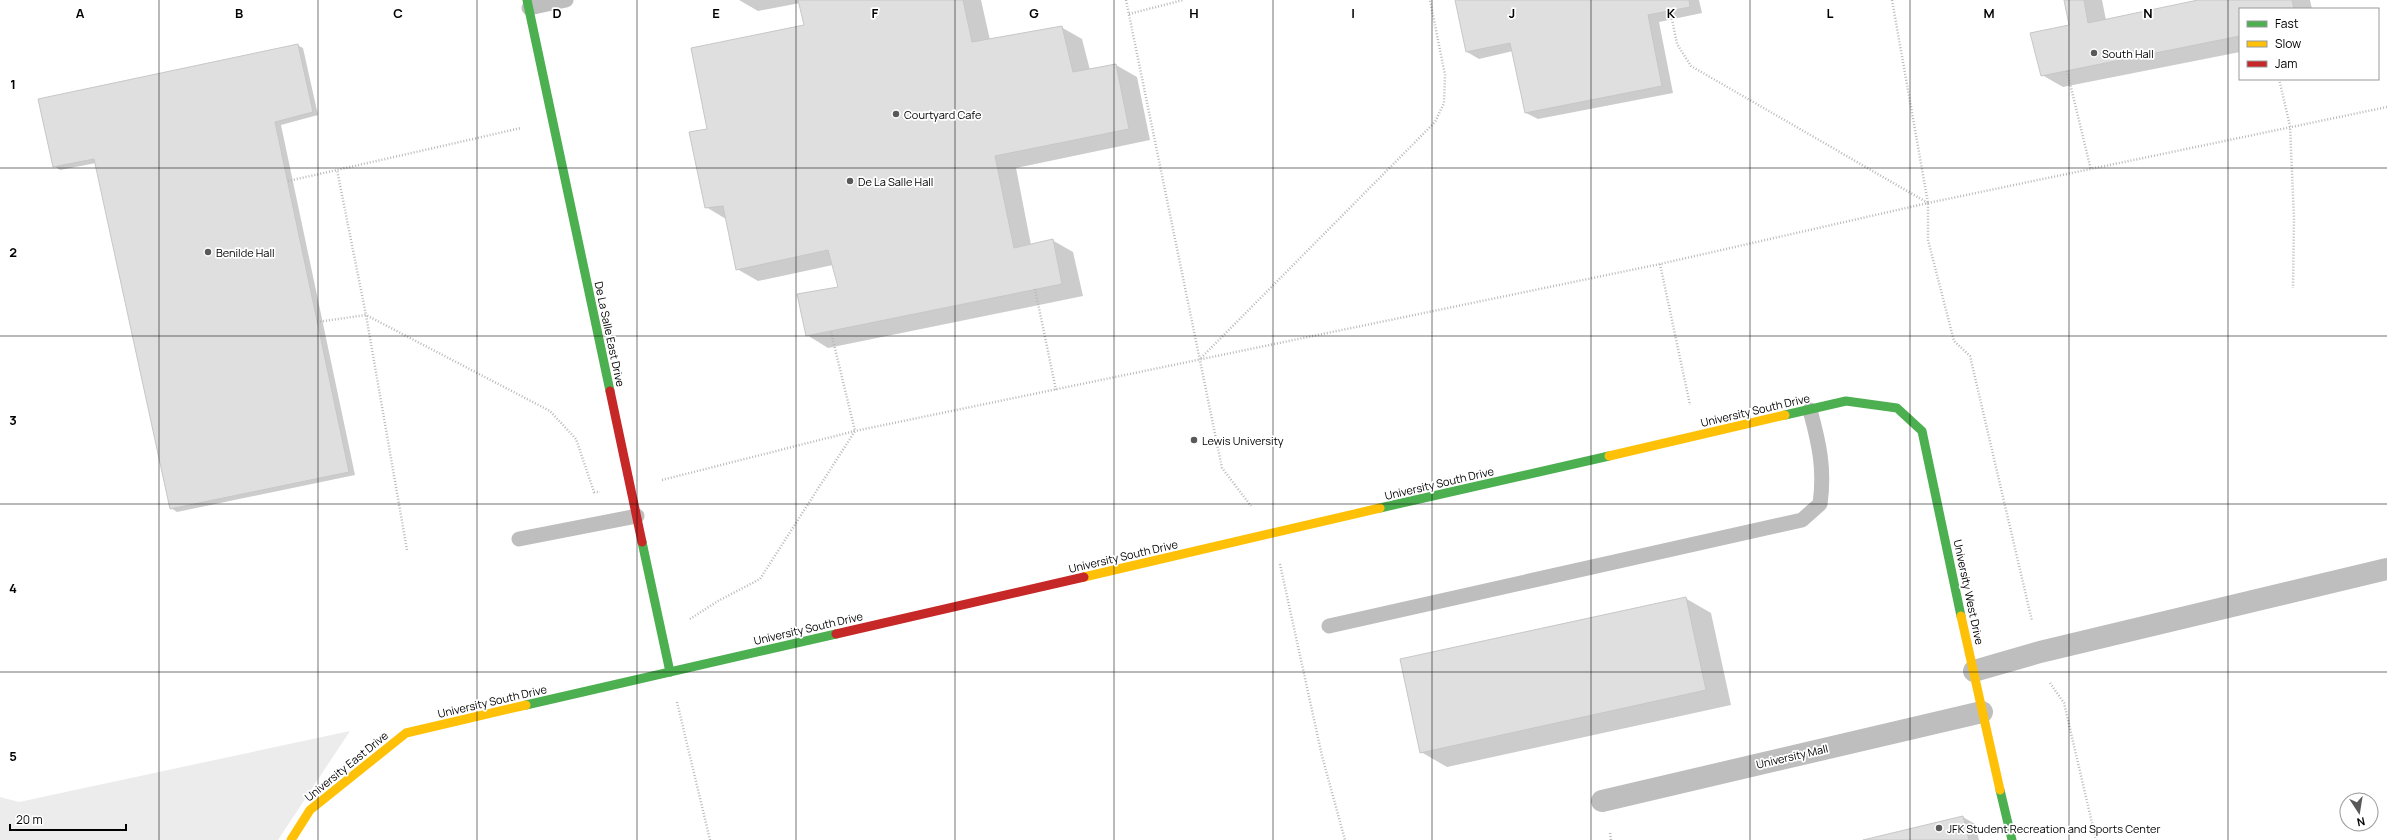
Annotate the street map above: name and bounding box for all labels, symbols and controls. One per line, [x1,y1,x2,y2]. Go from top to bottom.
text: A [76,4,85,22]
text: B [235,4,243,22]
text: C [393,4,403,22]
text: D [552,4,562,22]
text: E [712,4,720,22]
text: F [872,4,879,22]
text: G [1029,4,1039,22]
text: H [1189,4,1199,22]
text: I [1351,4,1355,22]
text: J [1509,4,1515,22]
text: K [1667,4,1676,22]
text: L [1827,4,1834,22]
text: M [1983,4,1995,22]
text: N [2143,4,2153,22]
legend [2239,8,2379,80]
text: Fast [2275,15,2299,32]
text: Slow [2275,35,2301,52]
place label: South Hall [2102,46,2154,61]
marker: South Hall [2089,48,2099,58]
text: Jam [2275,55,2297,72]
text: 1 [10,75,16,93]
place label: Courtyard Cafe [904,107,982,122]
marker: Courtyard Cafe [891,109,901,119]
place label: De La Salle Hall [858,174,933,189]
marker: De La Salle Hall [845,176,855,186]
text: 2 [9,243,17,261]
place label: Benilde Hall [216,245,275,260]
marker: Benilde Hall [203,247,213,257]
street label: De La Salle East Drive [592,280,629,388]
street label: University South Drive [1699,390,1812,430]
text: 3 [9,411,17,429]
place label: Lewis University [1202,433,1284,448]
marker: Lewis University [1189,435,1199,445]
street label: University South Drive [1383,463,1496,503]
street label: University South Drive [1067,536,1180,576]
street label: University West Drive [1951,538,1988,646]
text: 4 [9,579,17,597]
street label: University South Drive [752,608,865,648]
street label: University South Drive [436,681,549,721]
street label: University East Drive [301,727,391,804]
street label: University Mall [1755,740,1829,772]
text: 5 [9,747,17,765]
north arrow [2339,792,2379,832]
scale bar [10,806,126,832]
text: 20 m [16,811,43,828]
text: N [2356,814,2367,830]
place label: JFK Student Recreation and Sports Center [1947,821,2160,836]
marker: JFK Student Recreation and Sports Center [1934,823,1944,833]

